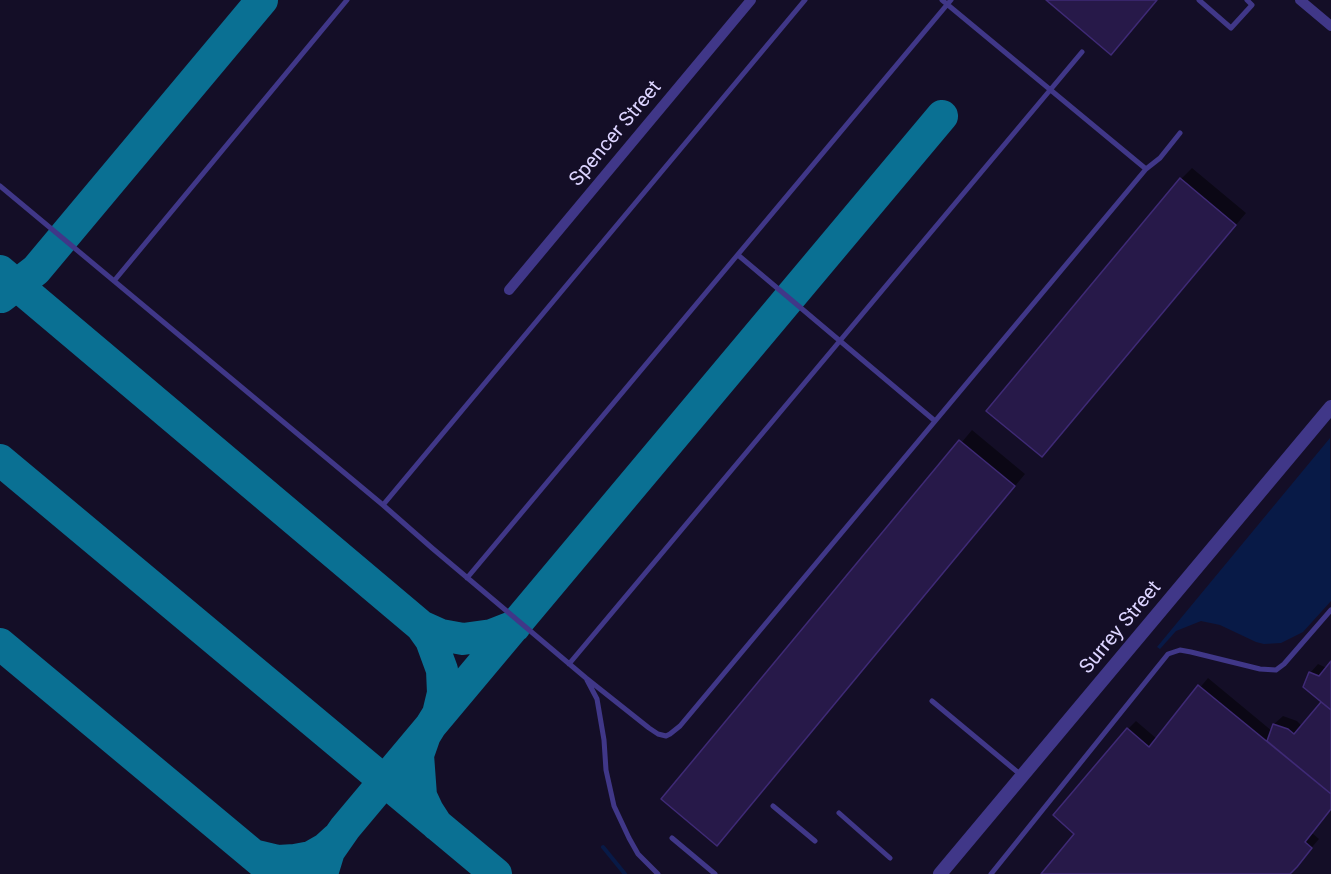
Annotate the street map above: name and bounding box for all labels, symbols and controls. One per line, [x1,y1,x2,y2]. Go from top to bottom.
street label: Spencer Street [565,76,667,192]
street label: Surrey Street [1075,577,1167,679]

